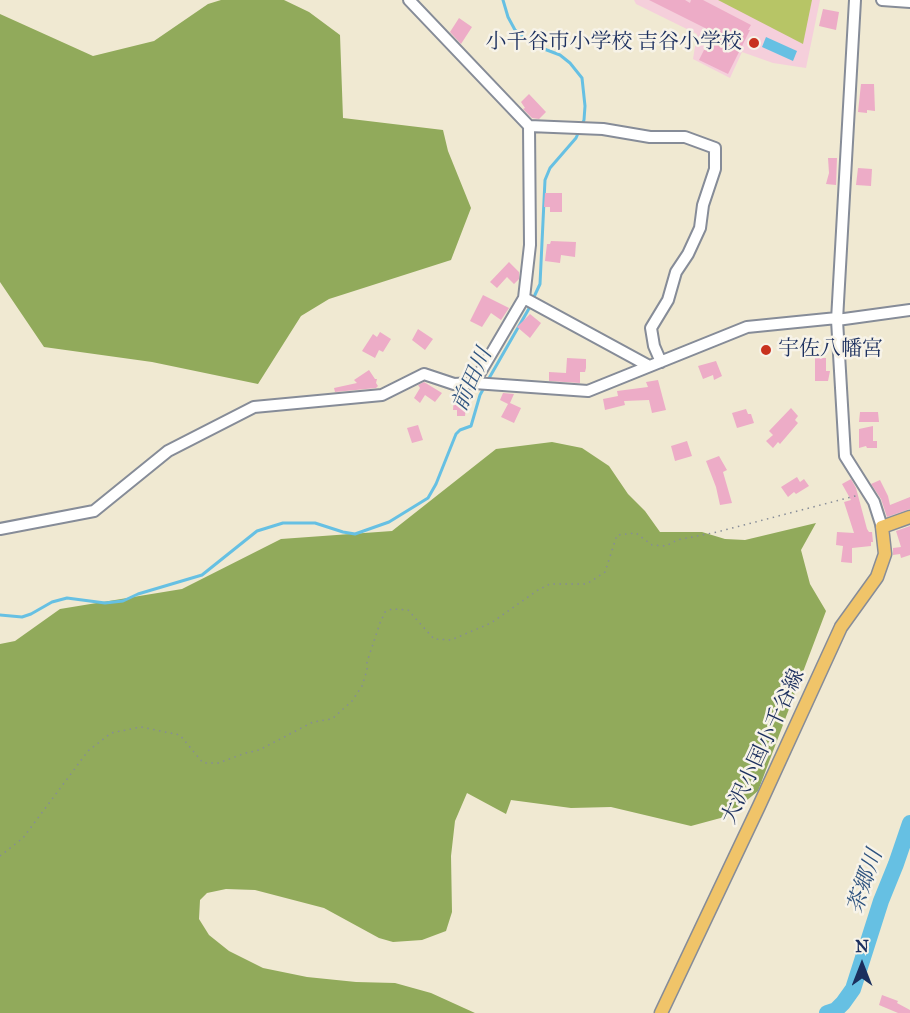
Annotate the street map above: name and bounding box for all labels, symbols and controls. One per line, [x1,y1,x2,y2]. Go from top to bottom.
place label: 小千谷市小学校 吉谷小学校 [485,30,742,56]
marker: 小千谷市小学校 吉谷小学校 [747,36,761,50]
place label: 宇佐八幡宮 [778,337,883,363]
marker: 宇佐八幡宮 [759,343,773,357]
water label: 前田川 [448,344,498,416]
street label: 大沢小国小千谷線 [717,666,811,828]
water label: 茶郷川 [843,847,889,917]
north arrow [832,935,892,995]
text: N [855,937,869,956]

